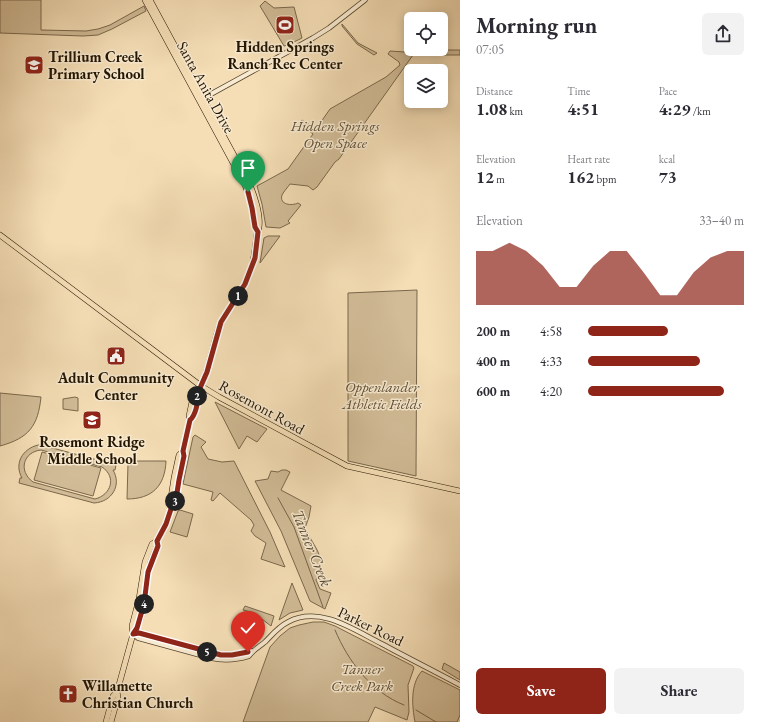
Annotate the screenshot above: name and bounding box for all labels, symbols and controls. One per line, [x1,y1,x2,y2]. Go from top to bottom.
text: Morning run [476,11,597,40]
map controls [404,12,448,108]
button: locate [404,12,448,56]
button: share [702,13,744,55]
sports icon: Hidden Springs Ranch Rec Center [274,14,296,36]
place label: Hidden Springs Ranch Rec Center [227,37,343,73]
street label: Santa Anita Drive [173,38,239,136]
text: 07:05 [476,41,504,58]
place label: Trillium Creek Primary School [48,47,145,83]
school or university icon: Trillium Creek Primary School [23,54,45,76]
button: layers [404,64,448,108]
text: Distance [476,84,513,98]
text: Time [567,84,590,98]
text: Pace [659,84,677,98]
text: 1.08 [476,98,507,120]
text: 4:51 [567,98,599,120]
text: 4:29 [659,98,690,120]
text: km [507,104,523,118]
text: /km [690,104,711,118]
park label: Hidden Springs Open Space [290,116,380,152]
pin [231,151,265,192]
text: Elevation [476,152,516,166]
text: Heart rate [567,152,610,166]
text: kcal [659,152,675,166]
icon: arrive [237,157,259,179]
text: 12 [476,166,494,188]
text: 162 [567,166,594,188]
text: 73 [659,166,677,188]
text: m [494,172,505,186]
text: bpm [594,172,616,186]
text: Elevation [476,212,523,229]
text: 33–40 m [699,212,744,229]
pin: 1 [228,286,248,306]
text: 1 [235,289,241,303]
text: 200 m [476,323,510,340]
text: 4:58 [540,323,562,340]
public building icon: Adult Community Center [105,345,127,367]
text: 400 m [476,353,510,370]
text: 4:33 [540,353,562,370]
place label: Adult Community Center [57,368,175,404]
street label: Rosemont Road [216,376,308,439]
park label: Oppenlander Athletic Fields [341,377,423,413]
text: 600 m [476,383,510,400]
text: 4:20 [540,383,562,400]
pin: 2 [187,386,207,406]
text: 2 [194,389,200,403]
school or university icon: Rosemont Ridge Middle School [81,409,103,431]
place label: Rosemont Ridge Middle School [39,432,145,468]
pin: 3 [165,491,185,511]
text: 3 [172,494,178,508]
water label: Tanner Creek [287,506,337,590]
pin: 4 [134,594,154,614]
text: 4 [141,597,147,611]
street label: Parker Road [335,602,407,650]
pin [231,611,265,652]
icon: check [237,617,259,639]
pin: 5 [197,642,217,662]
text: 5 [204,645,210,659]
park label: Tanner Creek Park [331,659,393,695]
button: Save [476,668,606,714]
button: Share [614,668,744,714]
place label: Willamette Christian Church [82,676,194,712]
church icon: Willamette Christian Church [57,683,79,705]

